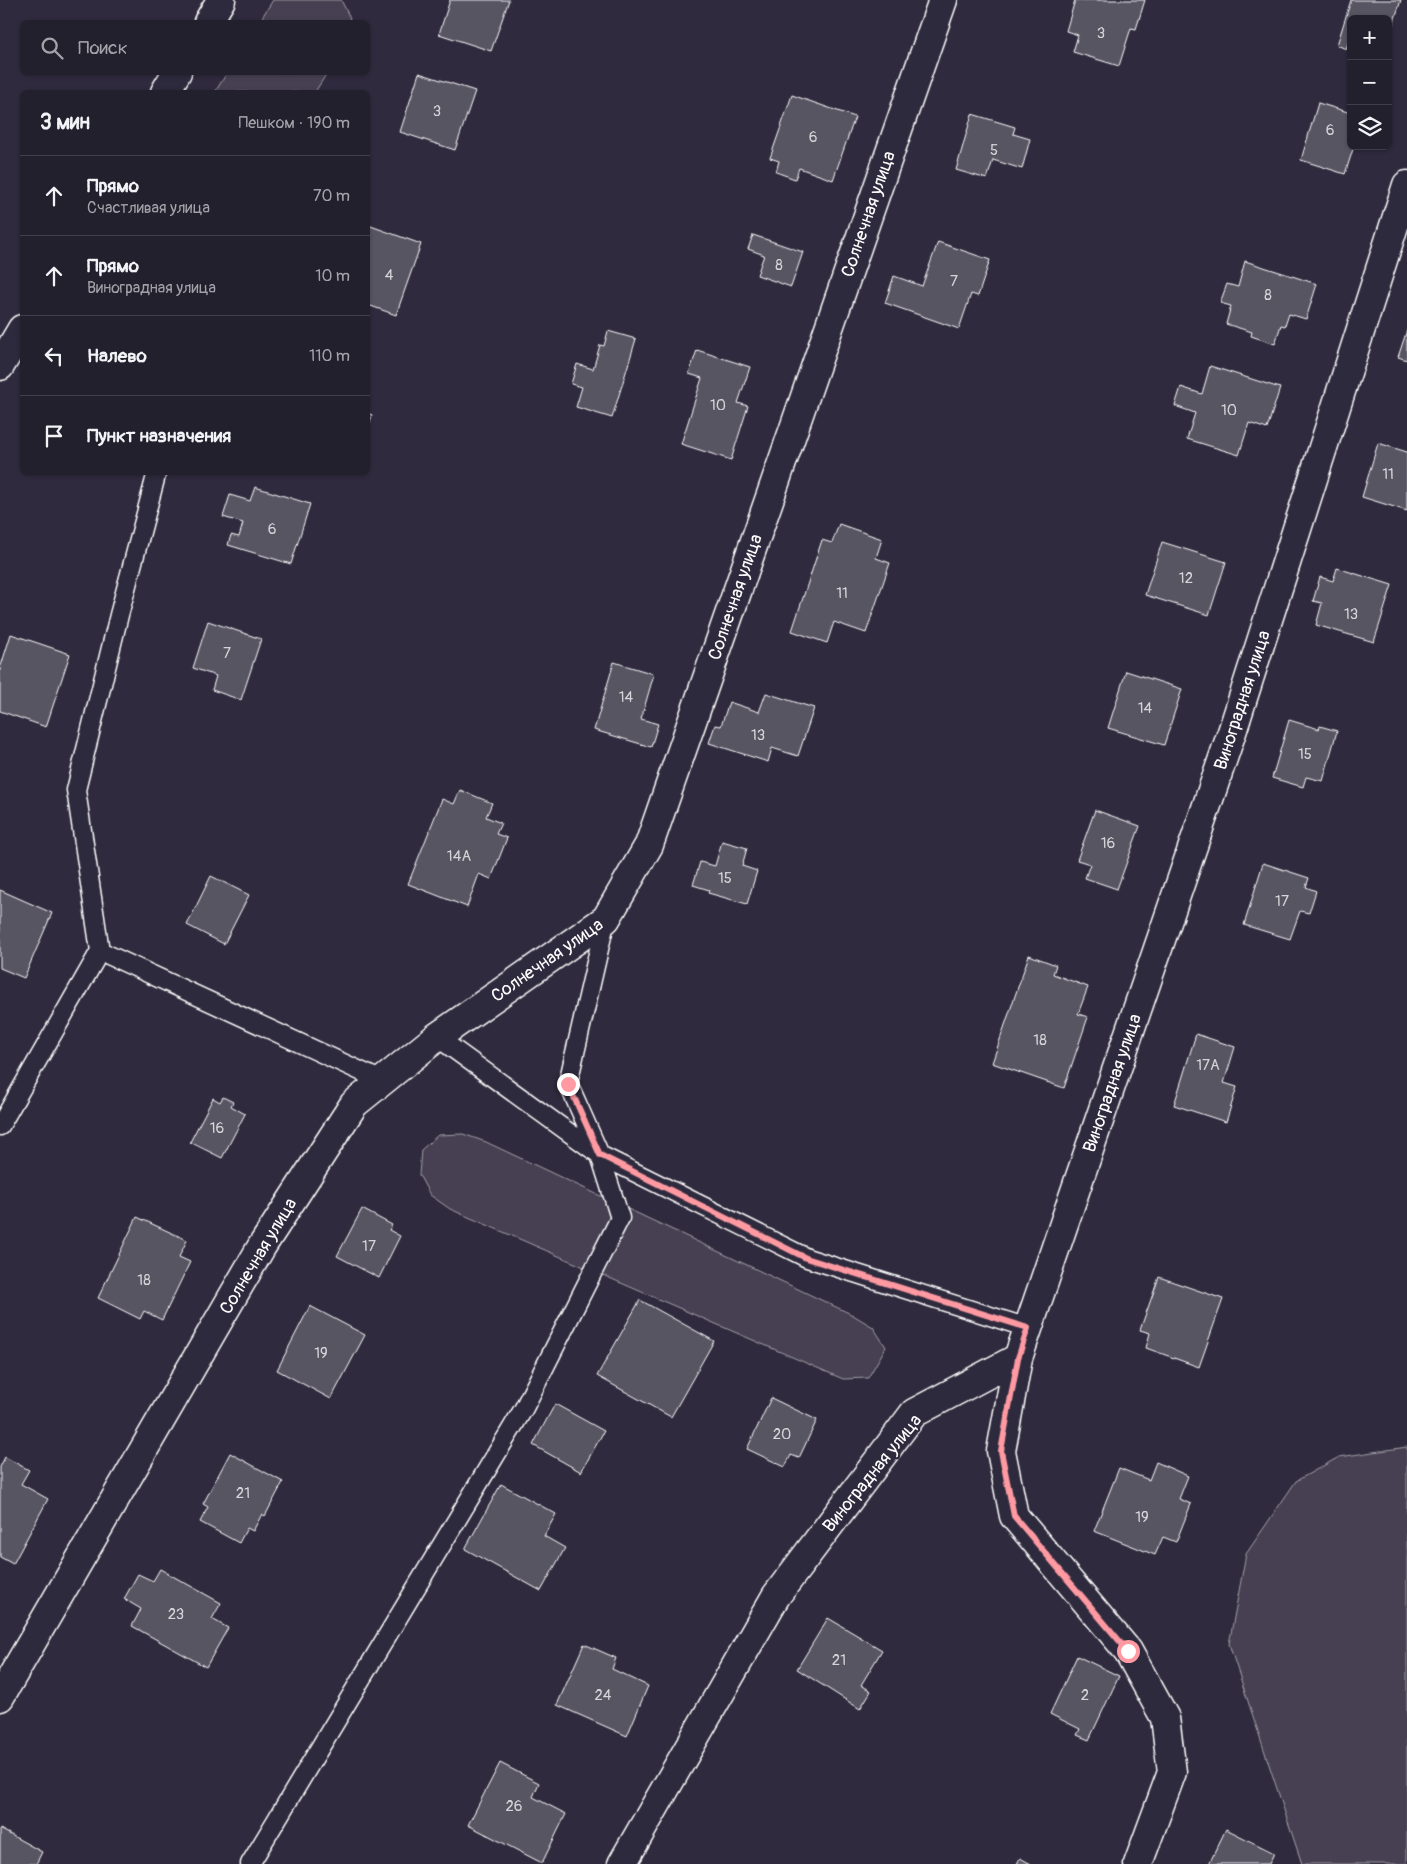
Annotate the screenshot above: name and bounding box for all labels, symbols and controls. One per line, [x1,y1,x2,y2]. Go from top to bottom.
map controls [1347,15,1392,150]
button: + [1347,15,1392,60]
search box [20,20,370,75]
house number: 3 [1097,24,1105,43]
icon: search [38,34,66,62]
text: Поиск [78,36,128,60]
button: − [1347,60,1392,105]
house number: 3 [433,102,441,121]
button: layers [1347,105,1392,150]
text: 3 мин [40,109,90,136]
text: Пешком · 190 m [239,113,350,133]
house number: 6 [1326,121,1334,140]
house number: 6 [809,128,817,147]
house number: 5 [990,141,998,160]
street label: Солнечная улица [836,148,901,280]
text: Прямо [87,174,139,198]
icon: ahead [40,182,68,210]
text: 70 m [313,186,350,206]
text: Счастливая улица [87,198,210,218]
text: Прямо [87,254,139,278]
house number: 8 [775,256,783,275]
icon: ahead [40,262,68,290]
text: 10 m [315,266,350,286]
house number: 4 [385,266,394,285]
house number: 7 [950,272,958,291]
text: Виноградная улица [87,278,216,298]
house number: 8 [1264,286,1272,305]
icon: left [40,342,68,370]
text: Налево [87,344,147,368]
text: 110 m [309,346,350,366]
house number: 10 [710,396,726,415]
house number: 10 [1221,401,1237,420]
icon: arrive [40,422,68,450]
text: Пункт назначения [87,424,231,448]
house number: 11 [1382,465,1394,484]
house number: 6 [268,520,276,539]
street label: Солнечная улица [703,531,768,663]
house number: 12 [1179,569,1193,588]
house number: 11 [836,584,848,603]
house number: 13 [1344,605,1358,624]
street label: Виноградная улица [1209,628,1276,773]
house number: 7 [223,644,231,663]
house number: 14 [619,688,634,707]
house number: 14 [1138,699,1153,718]
house number: 13 [751,726,765,745]
house number: 15 [1298,745,1312,764]
house number: 16 [1101,834,1115,853]
house number: 14А [447,847,471,866]
house number: 15 [718,869,732,888]
house number: 17 [1275,892,1289,911]
street label: Солнечная улица [487,913,608,1008]
street label: Виноградная улица [1078,1011,1147,1156]
house number: 18 [1033,1031,1047,1050]
house number: 17А [1196,1056,1220,1075]
route end [557,1073,580,1096]
house number: 16 [210,1119,224,1138]
street label: Солнечная улица [215,1194,302,1319]
house number: 17 [362,1237,376,1256]
house number: 18 [137,1271,151,1290]
house number: 19 [314,1344,328,1363]
street label: Виноградная улица [818,1410,927,1537]
house number: 20 [773,1425,791,1444]
house number: 21 [236,1484,250,1503]
house number: 19 [1135,1508,1149,1527]
house number: 23 [168,1605,184,1624]
route start [1117,1640,1140,1663]
house number: 21 [832,1651,846,1670]
house number: 24 [594,1686,612,1705]
house number: 2 [1081,1686,1089,1705]
house number: 26 [505,1797,523,1816]

